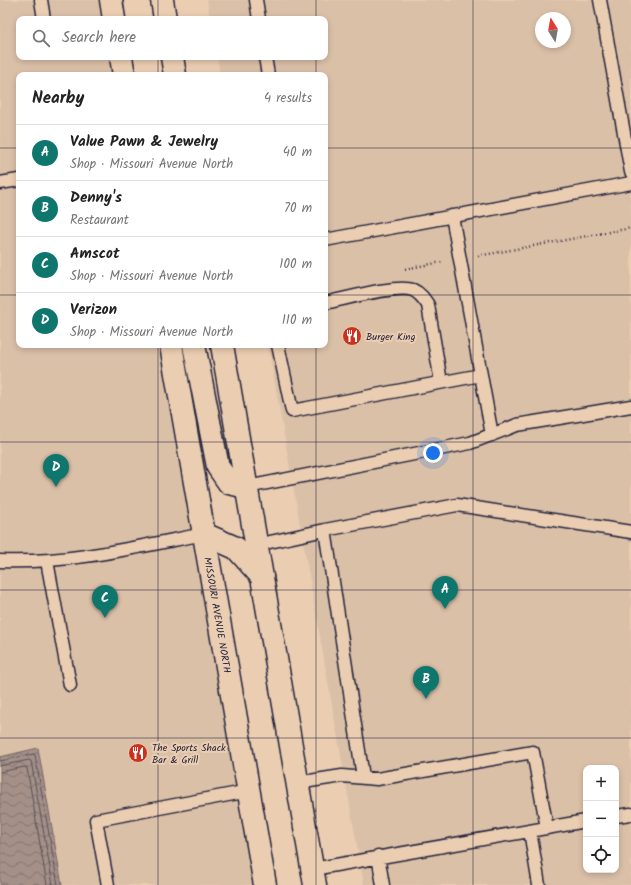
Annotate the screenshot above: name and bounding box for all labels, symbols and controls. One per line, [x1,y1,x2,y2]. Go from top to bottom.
north arrow [535,12,571,48]
search box [16,16,328,60]
text: Search here [62,26,136,50]
icon: search [30,27,52,49]
text: Nearby [32,85,84,112]
text: 4 results [264,88,312,109]
text: Value Pawn & Jewelry [70,130,218,154]
text: A [41,142,49,163]
text: 40 m [283,142,312,163]
text: Shop · Missouri Avenue North [70,154,233,175]
text: Denny's [70,186,122,210]
text: B [41,198,49,219]
text: 70 m [284,198,312,219]
text: Restaurant [70,210,129,231]
text: Amscot [70,242,120,266]
text: C [41,254,49,275]
text: 100 m [279,254,312,275]
text: Shop · Missouri Avenue North [70,266,233,287]
text: Verizon [70,298,117,322]
text: D [41,310,49,331]
text: 110 m [282,310,312,331]
text: Shop · Missouri Avenue North [70,322,233,343]
restaurant icon: Burger King [341,325,363,347]
place label: Burger King [366,329,416,345]
your location [423,443,443,463]
pin: D [43,454,69,487]
street label: MISSOURI AVENUE NORTH [199,556,235,675]
pin: A [432,576,458,609]
pin: C [92,585,118,618]
pin: B [413,666,439,699]
place label: The Sports Shack Bar & Grill [152,740,226,768]
restaurant icon: The Sports Shack Bar & Grill [127,742,149,764]
map controls [583,765,619,873]
button: + [583,765,619,801]
button: − [583,801,619,837]
button: locate [583,837,619,873]

